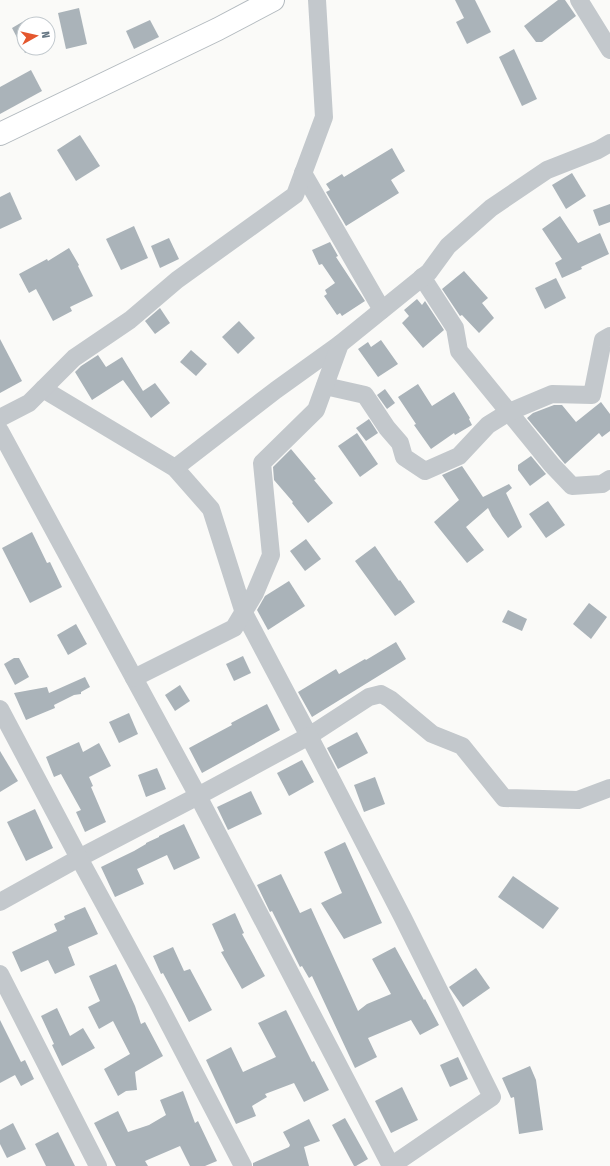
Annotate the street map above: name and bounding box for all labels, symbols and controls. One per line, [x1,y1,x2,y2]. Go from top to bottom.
north arrow [16,16,56,56]
text: N [39,31,52,39]

